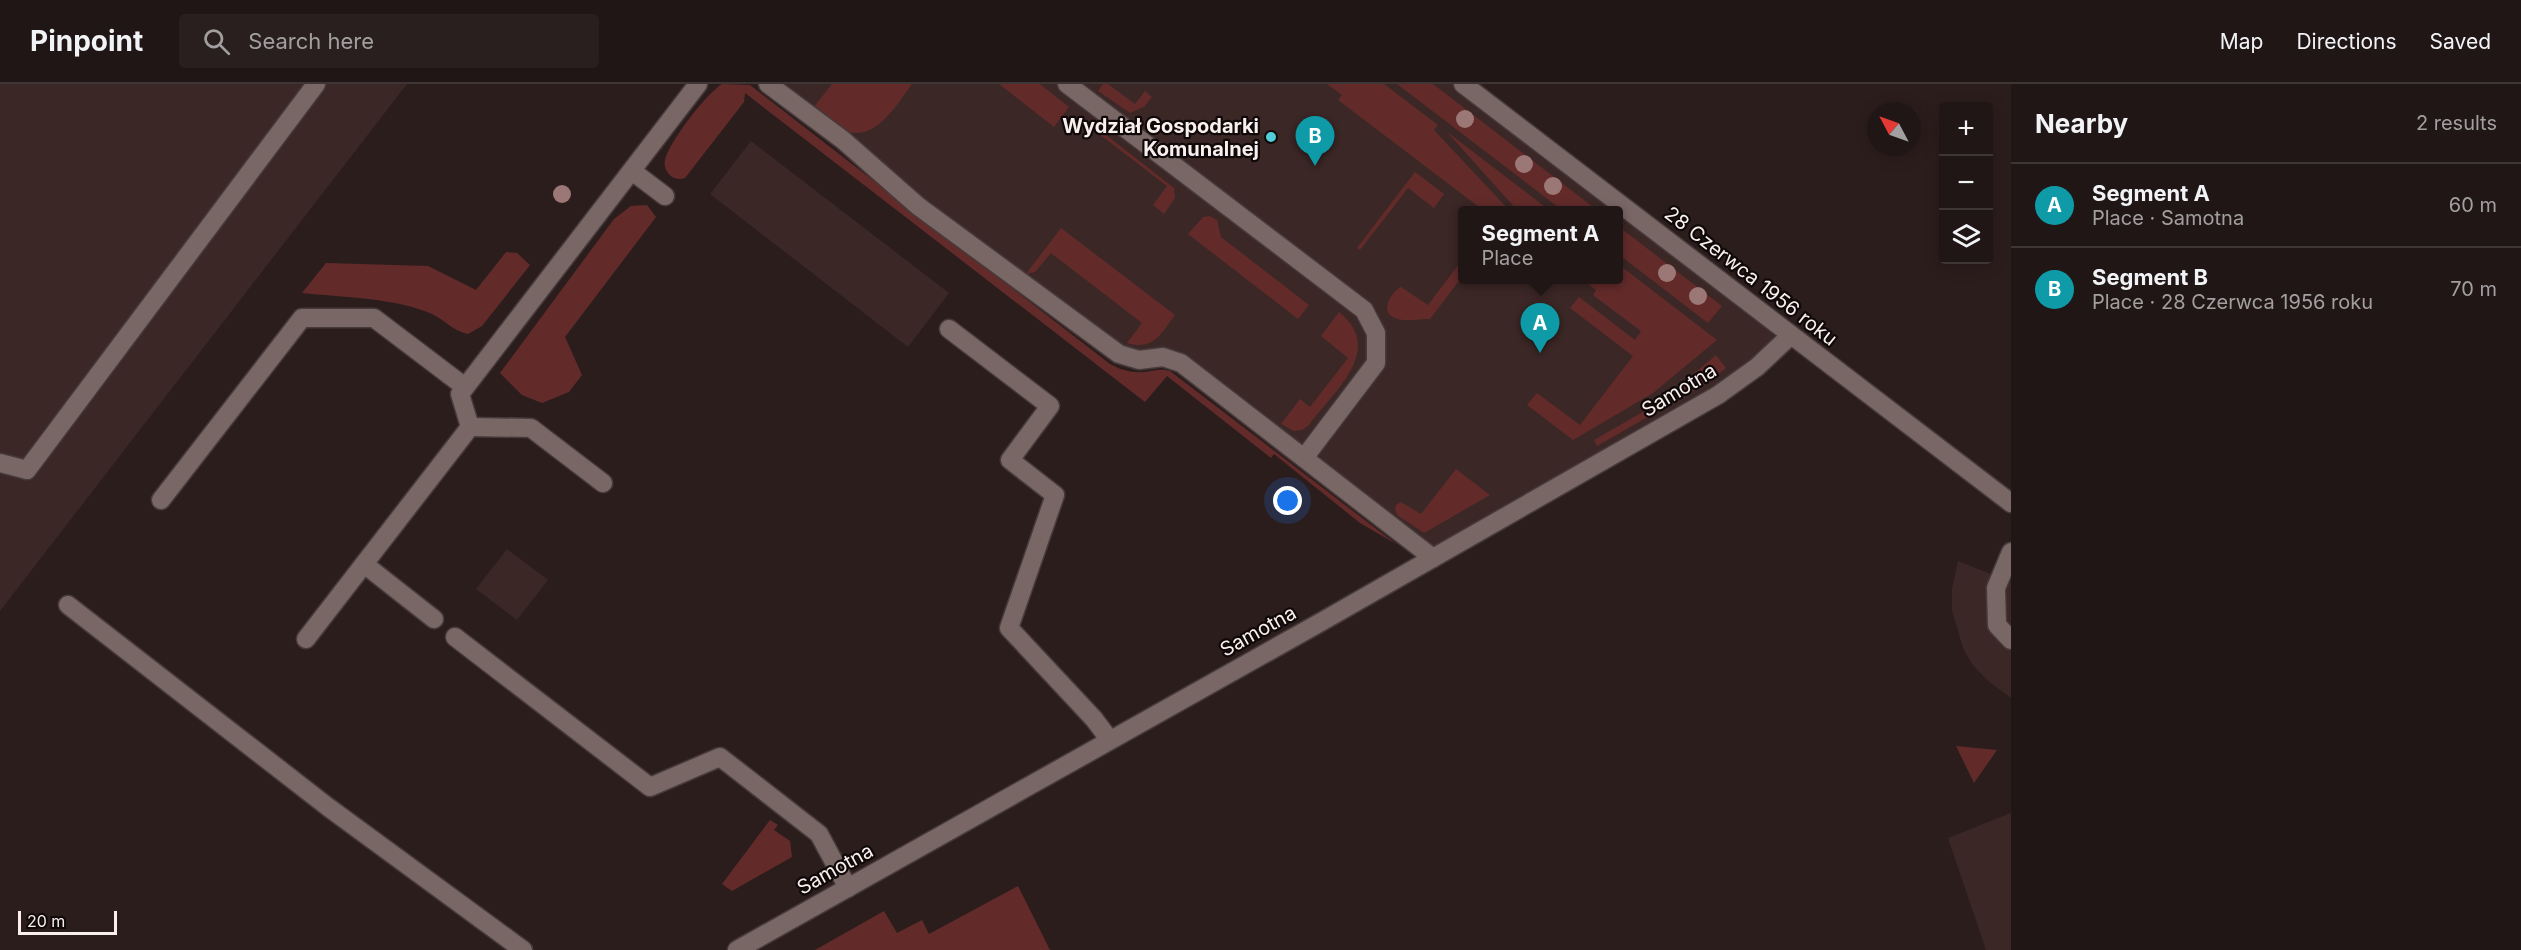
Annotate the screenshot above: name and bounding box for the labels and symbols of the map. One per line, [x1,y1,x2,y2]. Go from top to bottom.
north arrow [1867,102,1921,156]
place label: Wydział Gospodarki Komunalnej [1062,114,1259,161]
pin: B [1296,116,1334,166]
marker: Wydział Gospodarki Komunalnej [1264,130,1278,144]
street label: 28 Czerwca 1956 roku [1660,201,1842,351]
pin: A [1520,304,1560,353]
street label: Samotna [1637,358,1721,422]
your location [1273,486,1302,515]
street label: Samotna [1216,600,1300,662]
street label: Samotna [793,838,877,900]
scale bar [18,908,117,936]

